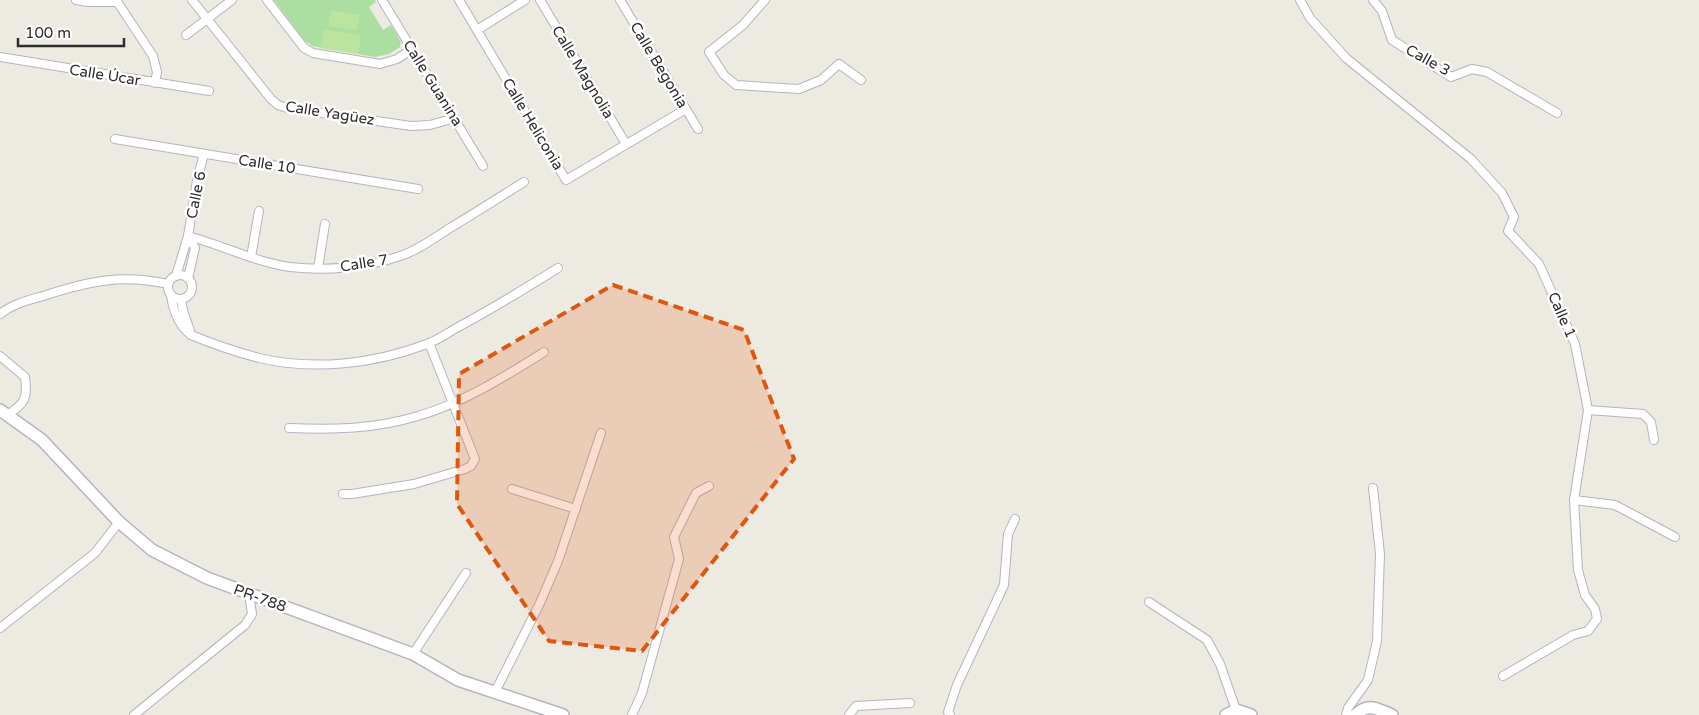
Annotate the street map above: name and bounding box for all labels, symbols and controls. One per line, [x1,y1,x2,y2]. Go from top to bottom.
scale bar [18,15,124,47]
street label: Calle Begonia [626,19,692,111]
street label: Calle Magnolia [548,22,618,122]
text: 100 m [25,24,71,42]
street label: Calle Guanina [399,37,467,129]
street label: Calle 3 [1403,40,1453,80]
street label: Calle Úcar [68,60,142,90]
street label: Calle Heliconia [498,75,568,173]
street label: Calle Yagüez [284,97,376,129]
street label: Calle 10 [237,151,297,177]
street label: Calle 6 [183,170,209,220]
street label: Calle 7 [339,250,389,276]
street label: Calle 1 [1544,289,1580,341]
street label: PR-788 [231,580,289,616]

